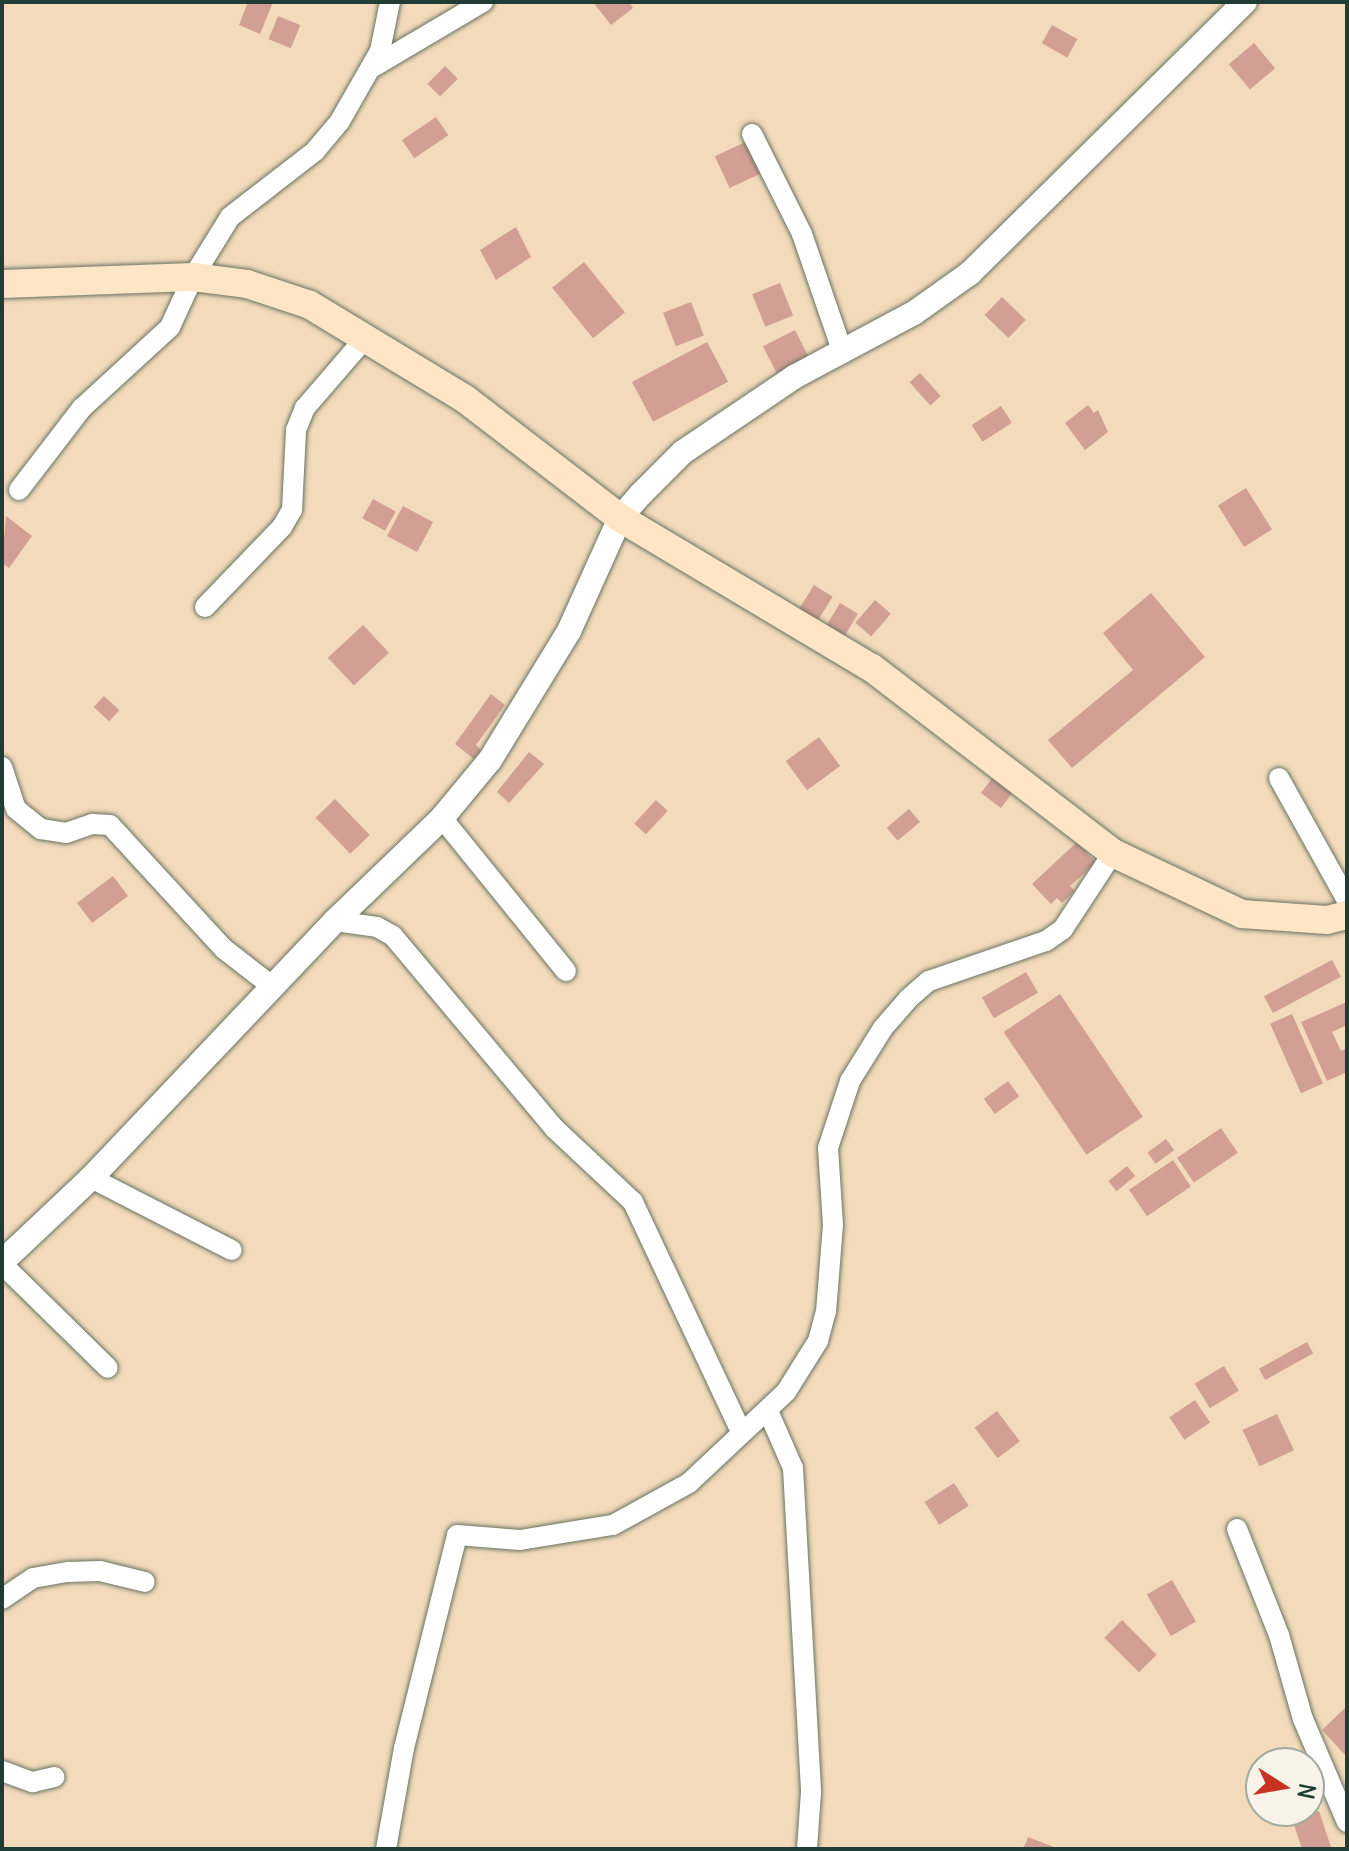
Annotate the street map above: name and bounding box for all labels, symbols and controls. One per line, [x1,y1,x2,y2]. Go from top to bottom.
north arrow [1245,1747,1325,1827]
text: N [1291,1781,1322,1801]

